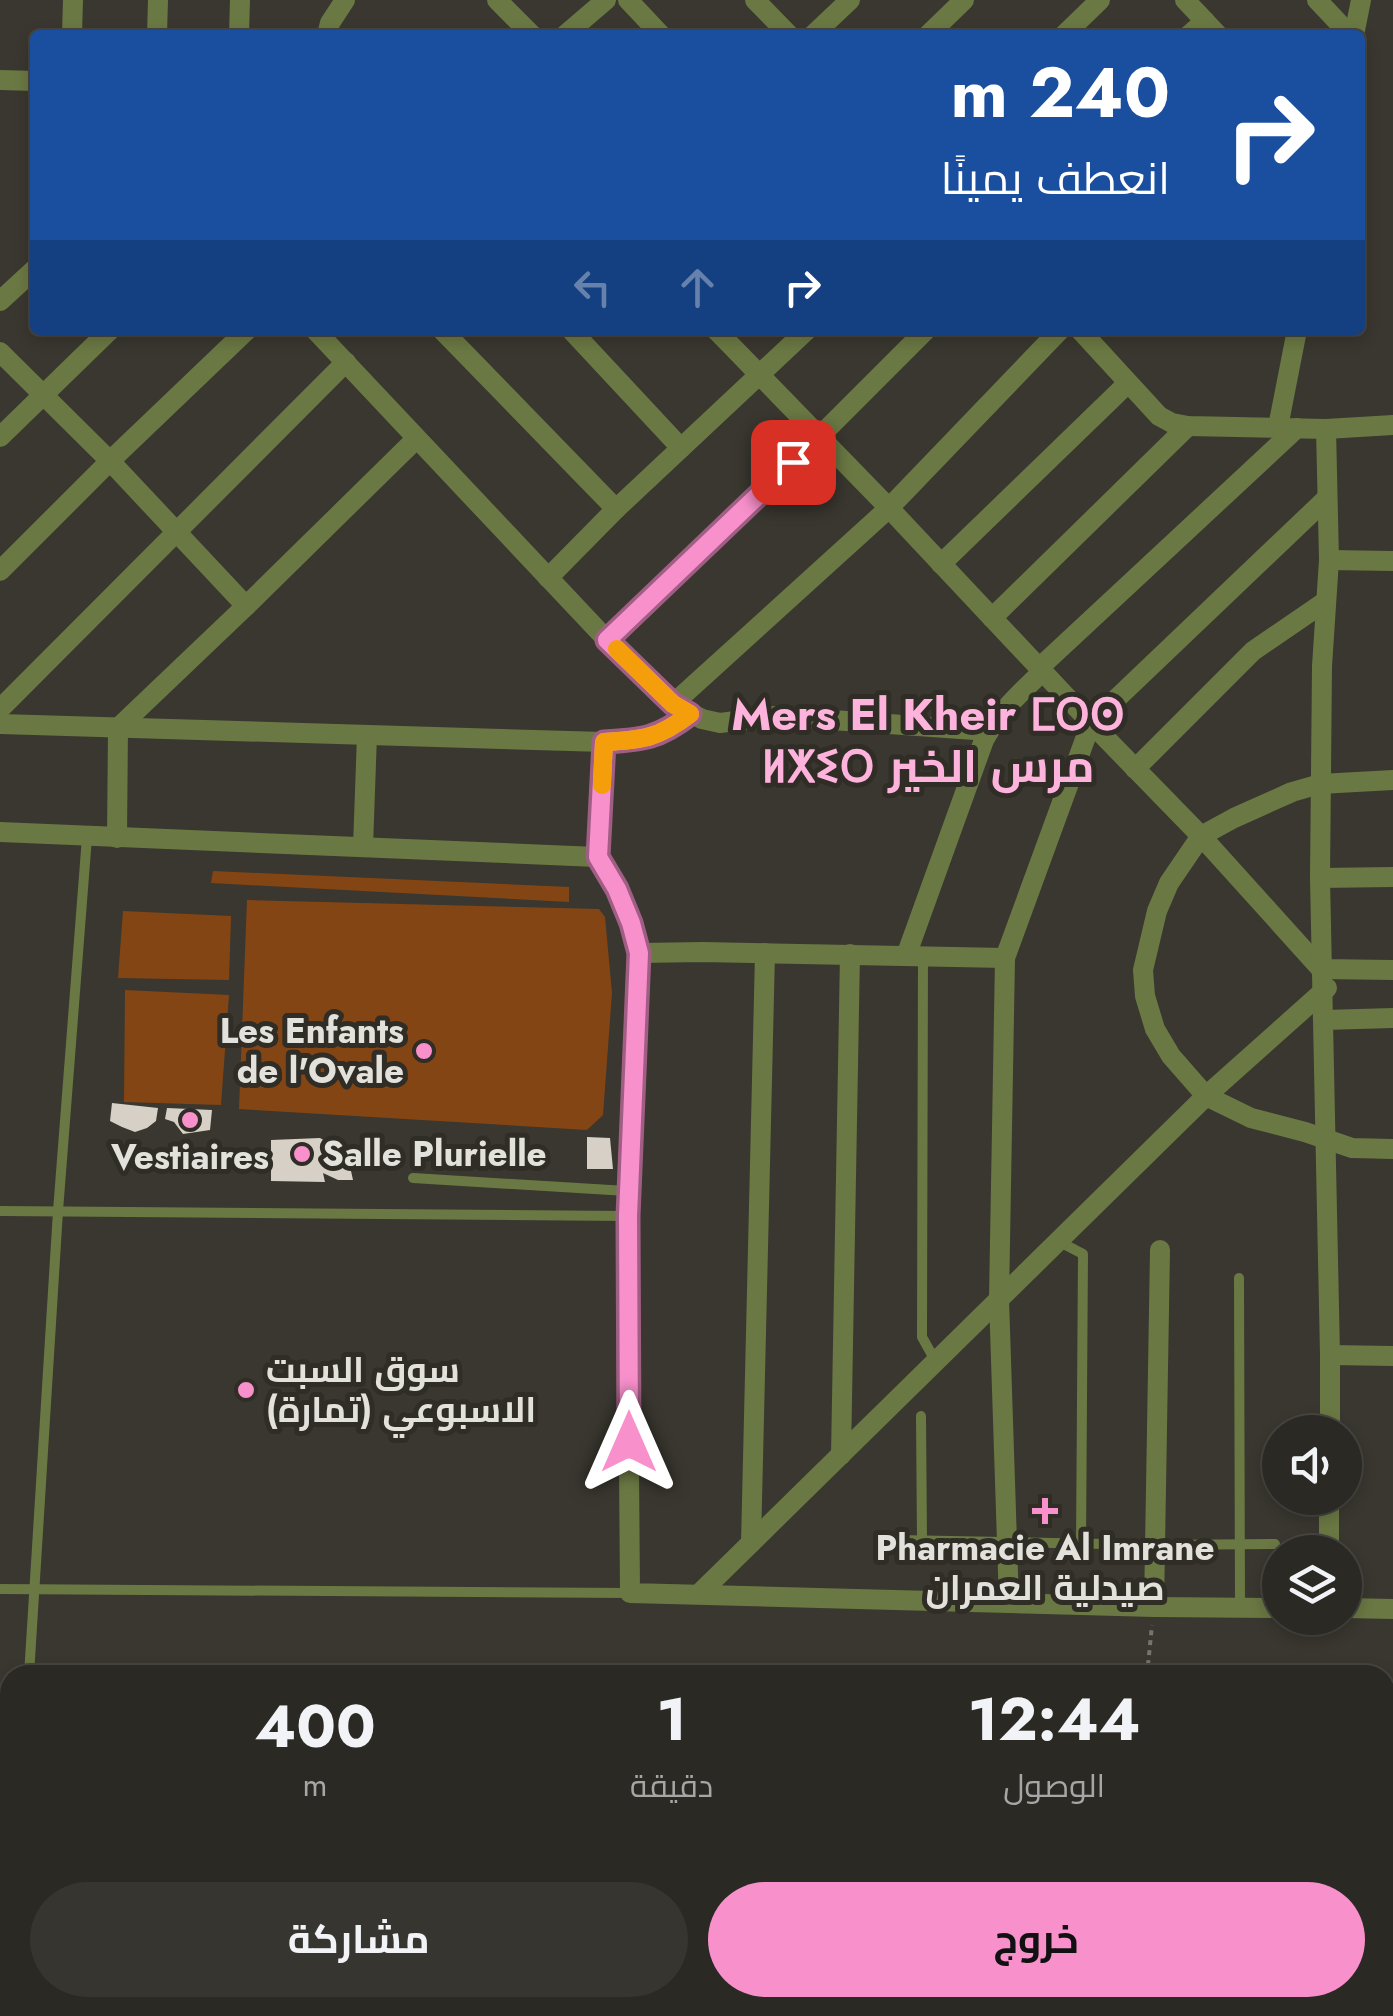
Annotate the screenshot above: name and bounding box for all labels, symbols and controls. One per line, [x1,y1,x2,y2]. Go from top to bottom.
text: 240 m [950,42,1170,143]
icon: right [1205,70,1335,200]
text: انعطف يمينًا [940,146,1170,211]
icon: left [565,260,620,315]
icon: ahead [670,260,725,315]
icon: right [775,260,830,315]
pin [751,420,836,505]
icon: arrive [766,435,821,490]
district label: Mers El Kheir ⵎⵔⵙ ⵍⵅⵉⵔ مرس الخير [731,682,1125,799]
place label: Les Enfants de l'Ovale [220,1006,404,1096]
marker: Les Enfants de l'Ovale [413,1040,435,1062]
marker: Vestiaires [179,1109,201,1131]
place label: Salle Plurielle [322,1129,547,1179]
place label: Vestiaires [110,1132,269,1182]
marker: Salle Plurielle [291,1143,313,1165]
place label: سوق السبت الاسبوعي (تمارة) [266,1345,536,1438]
marker: سوق السبت الاسبوعي (تمارة) [235,1379,257,1401]
position arrow [577,1390,681,1494]
map controls [1262,1415,1362,1635]
button: sound [1262,1415,1362,1515]
marker: Pharmacie Al Imrane صيدلية العمران [1034,1500,1056,1522]
place label: Pharmacie Al Imrane صيدلية العمران [875,1523,1215,1613]
button: layers [1262,1535,1362,1635]
text: 1 [656,1676,687,1763]
text: 12:44 [968,1676,1141,1763]
text: 400 [254,1683,376,1770]
text: m [303,1762,328,1808]
text: دقيقة [630,1763,713,1809]
text: الوصول [1003,1763,1105,1809]
button: مشاركة [30,1882,688,1997]
button: خروج [708,1882,1365,1997]

